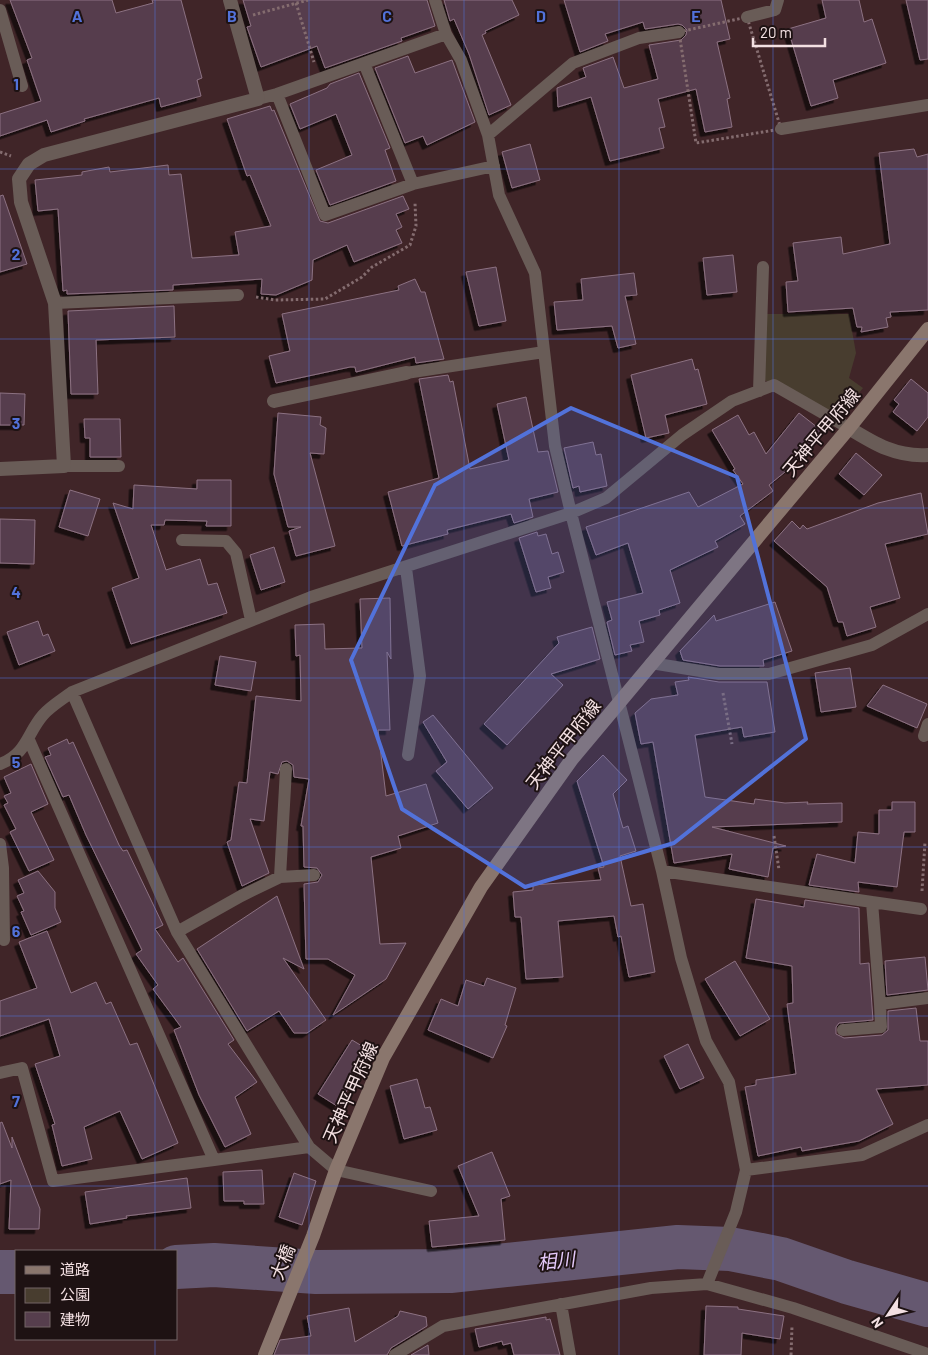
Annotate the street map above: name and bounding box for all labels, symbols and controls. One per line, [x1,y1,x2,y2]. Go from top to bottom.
text: A [72,6,83,25]
text: B [227,6,237,25]
text: C [382,6,392,25]
text: D [536,6,546,25]
text: E [691,6,701,25]
scale bar [753,15,826,47]
text: 20 m [760,23,792,41]
text: 1 [13,74,19,93]
text: 2 [12,244,21,263]
street label: 天神平甲府線 [778,384,864,480]
text: 3 [12,413,20,432]
text: 4 [11,582,21,601]
street label: 天神平甲府線 [521,695,605,793]
text: 5 [12,752,21,771]
text: 6 [12,921,21,940]
street label: 天神平甲府線 [318,1038,382,1146]
text: 7 [12,1091,20,1110]
street label: 大橋 [265,1241,299,1283]
water label: 相川 [536,1246,578,1273]
legend [15,1250,178,1340]
text: 道路 [60,1260,90,1278]
text: 公園 [60,1285,90,1303]
north arrow [863,1290,913,1340]
text: 建物 [60,1310,90,1328]
text: N [867,1314,887,1331]

